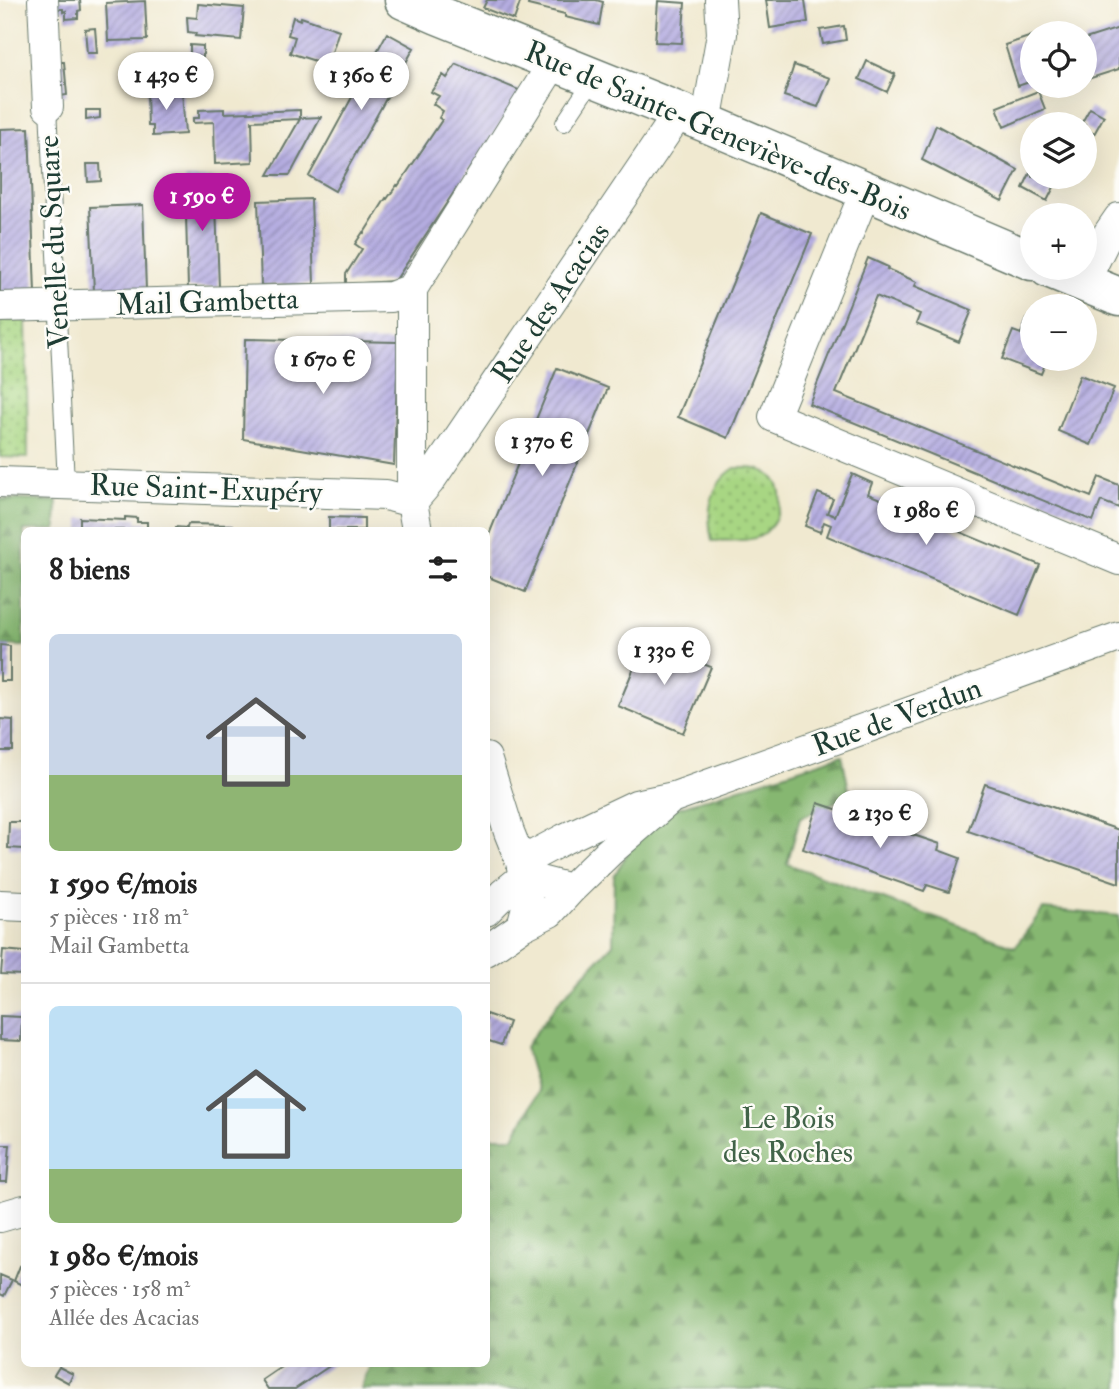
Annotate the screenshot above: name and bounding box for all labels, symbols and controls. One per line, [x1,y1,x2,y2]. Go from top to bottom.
map controls [1020,21,1097,371]
button: locate [1020,21,1097,98]
street label: Rue de Sainte-Geneviève-des-Bois [519,33,917,229]
pin: 1 430 € [101,52,231,112]
pin: 1 360 € [296,52,426,112]
text: 1 430 € [134,60,198,89]
text: 1 360 € [329,60,393,89]
button: layers [1020,112,1097,189]
street label: Venelle du Square [30,134,78,350]
pin: 1 590 € [137,174,267,233]
text: 1 590 € [169,181,235,210]
button: + [1020,203,1097,280]
street label: Rue des Acacias [484,216,618,390]
street label: Mail Gambetta [115,280,300,324]
button: − [1020,294,1097,371]
pin: 1 670 € [258,336,388,396]
text: 1 670 € [290,344,356,373]
pin: 1 370 € [477,419,607,478]
text: 1 370 € [511,426,573,455]
street label: Rue Saint-Exupéry [89,466,324,512]
pin: 1 980 € [861,488,991,547]
text: 1 980 € [893,495,959,524]
icon: filters [424,550,462,588]
text: 8 biens [49,551,130,588]
pin: 1 330 € [599,628,729,687]
text: 1 330 € [634,635,694,664]
street label: Rue de Verdun [807,669,987,765]
icon: home [193,679,319,805]
pin: 2 130 € [815,790,945,850]
text: 2 130 € [848,798,912,827]
text: 1 590 €/mois [49,865,197,902]
text: 5 pièces · 118 m² [49,902,188,931]
text: Mail Gambetta [49,931,189,960]
icon: home [193,1051,319,1177]
park label: Le Bois des Roches [723,1100,853,1171]
text: 1 980 €/mois [49,1237,198,1274]
text: 5 pièces · 158 m² [49,1274,190,1303]
text: Allée des Acacias [49,1303,199,1332]

